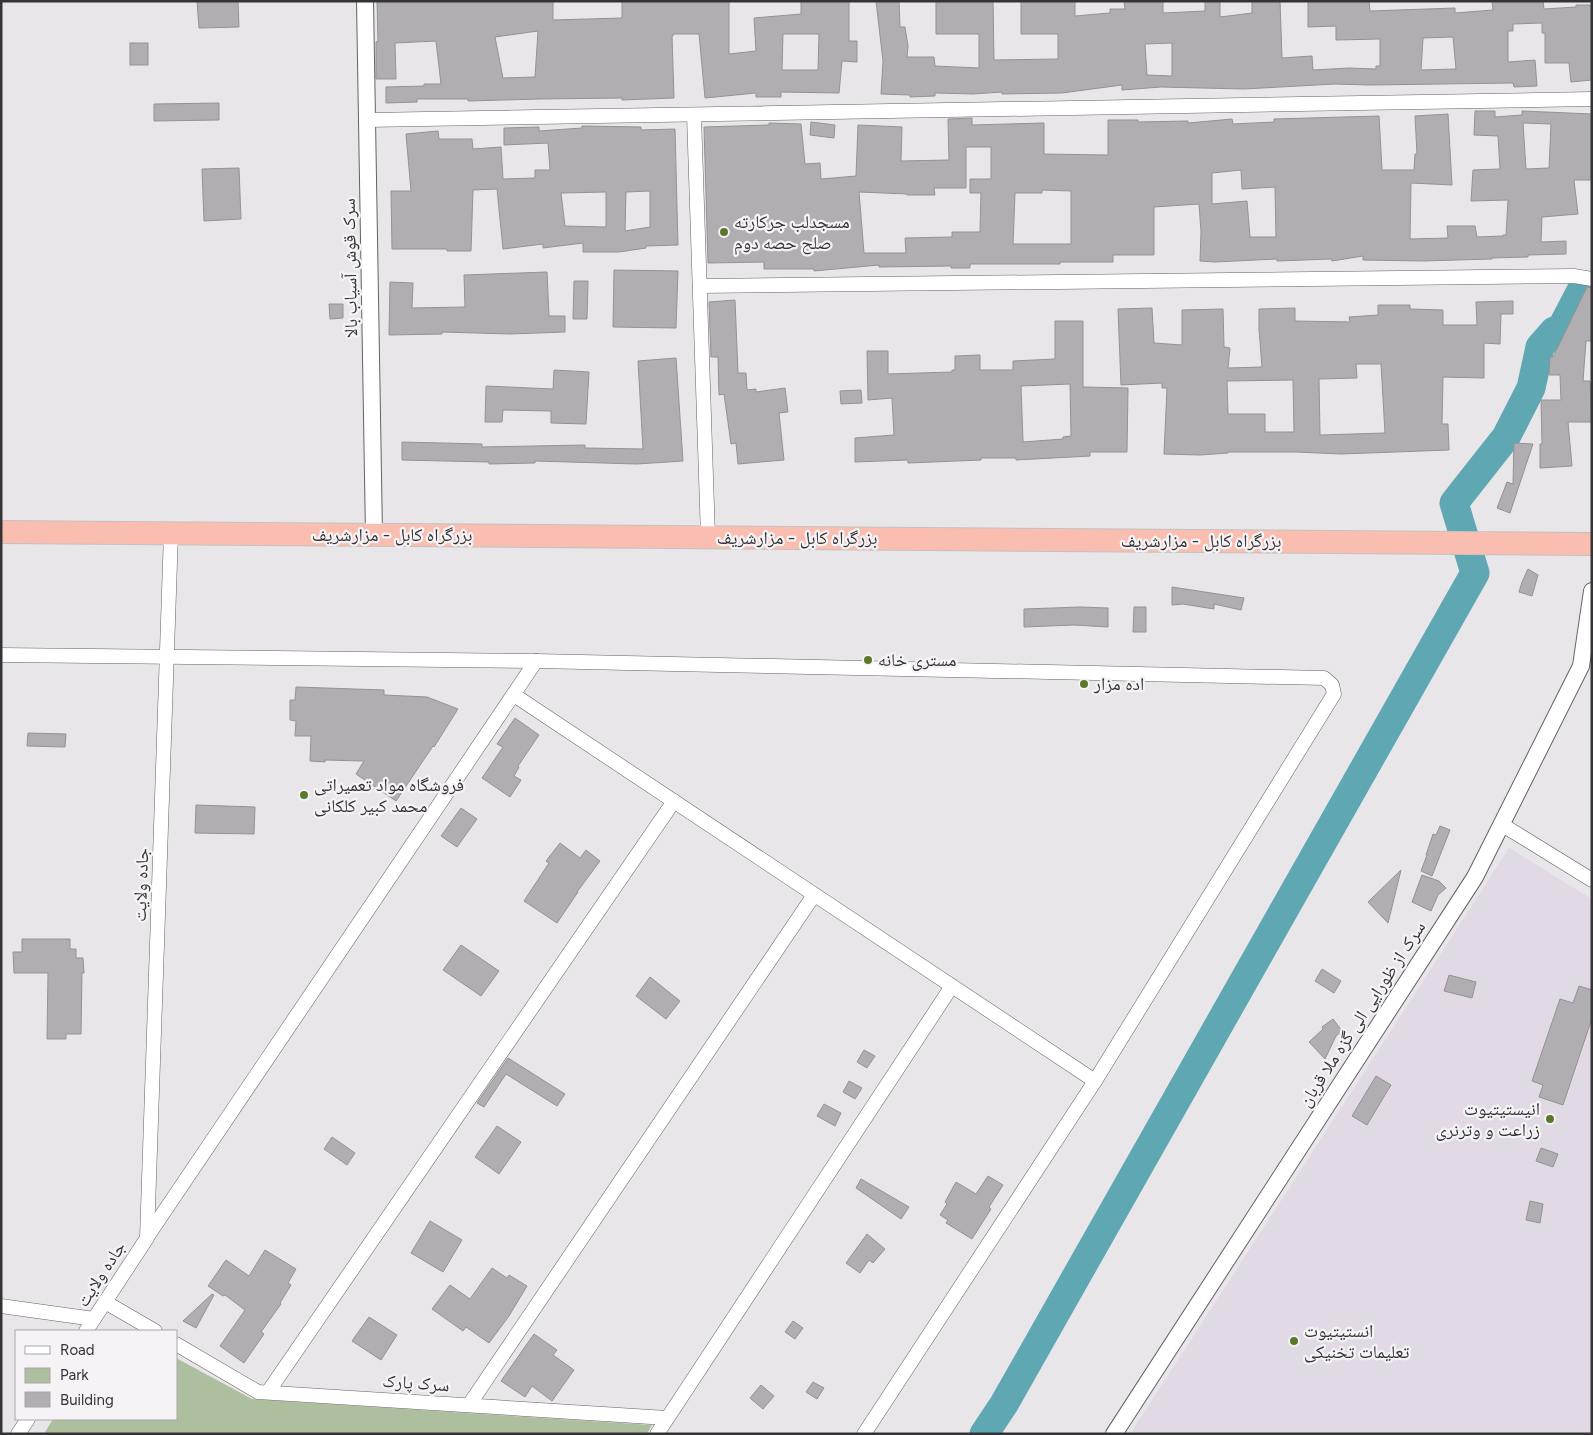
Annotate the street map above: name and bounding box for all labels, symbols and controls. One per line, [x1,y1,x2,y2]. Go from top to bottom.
street label: سرک قوش آسیاب بالا [338,198,362,338]
place label: مسجدلب جرکارته صلح حصه دوم [734,211,850,255]
marker: مسجدلب جرکارته صلح حصه دوم [718,226,730,238]
street label: بزرگراه کابل - مزارشریف [312,524,472,546]
street label: بزرگراه کابل - مزارشریف [717,527,877,549]
street label: بزرگراه کابل - مزارشریف [1121,530,1281,552]
place label: مستری خانه [878,649,957,671]
marker: مستری خانه [862,654,874,666]
place label: اده مزار [1093,673,1144,695]
marker: اده مزار [1078,678,1090,690]
place label: فروشگاه مواد تعمیراتی محمد کبیر کلکانی [314,774,464,817]
marker: فروشگاه مواد تعمیراتی محمد کبیر کلکانی [298,789,310,801]
street label: جاده ولایت [129,848,153,922]
street label: سرک از ظورایی الی گزه ملا قربان [1294,917,1430,1111]
place label: انیستیتیوت زراعت و وترنری [1435,1098,1540,1141]
marker: انیستیتیوت زراعت و وترنری [1544,1113,1556,1125]
street label: جاده ولایت [72,1237,130,1311]
place label: انستیتیوت تعلیمات تخنیکی [1304,1320,1409,1363]
legend [15,1330,178,1420]
marker: انستیتیوت تعلیمات تخنیکی [1288,1335,1300,1347]
text: Road [60,1341,95,1359]
text: Park [60,1366,89,1384]
street label: سرک پارک [382,1370,450,1396]
text: Building [60,1391,114,1409]

